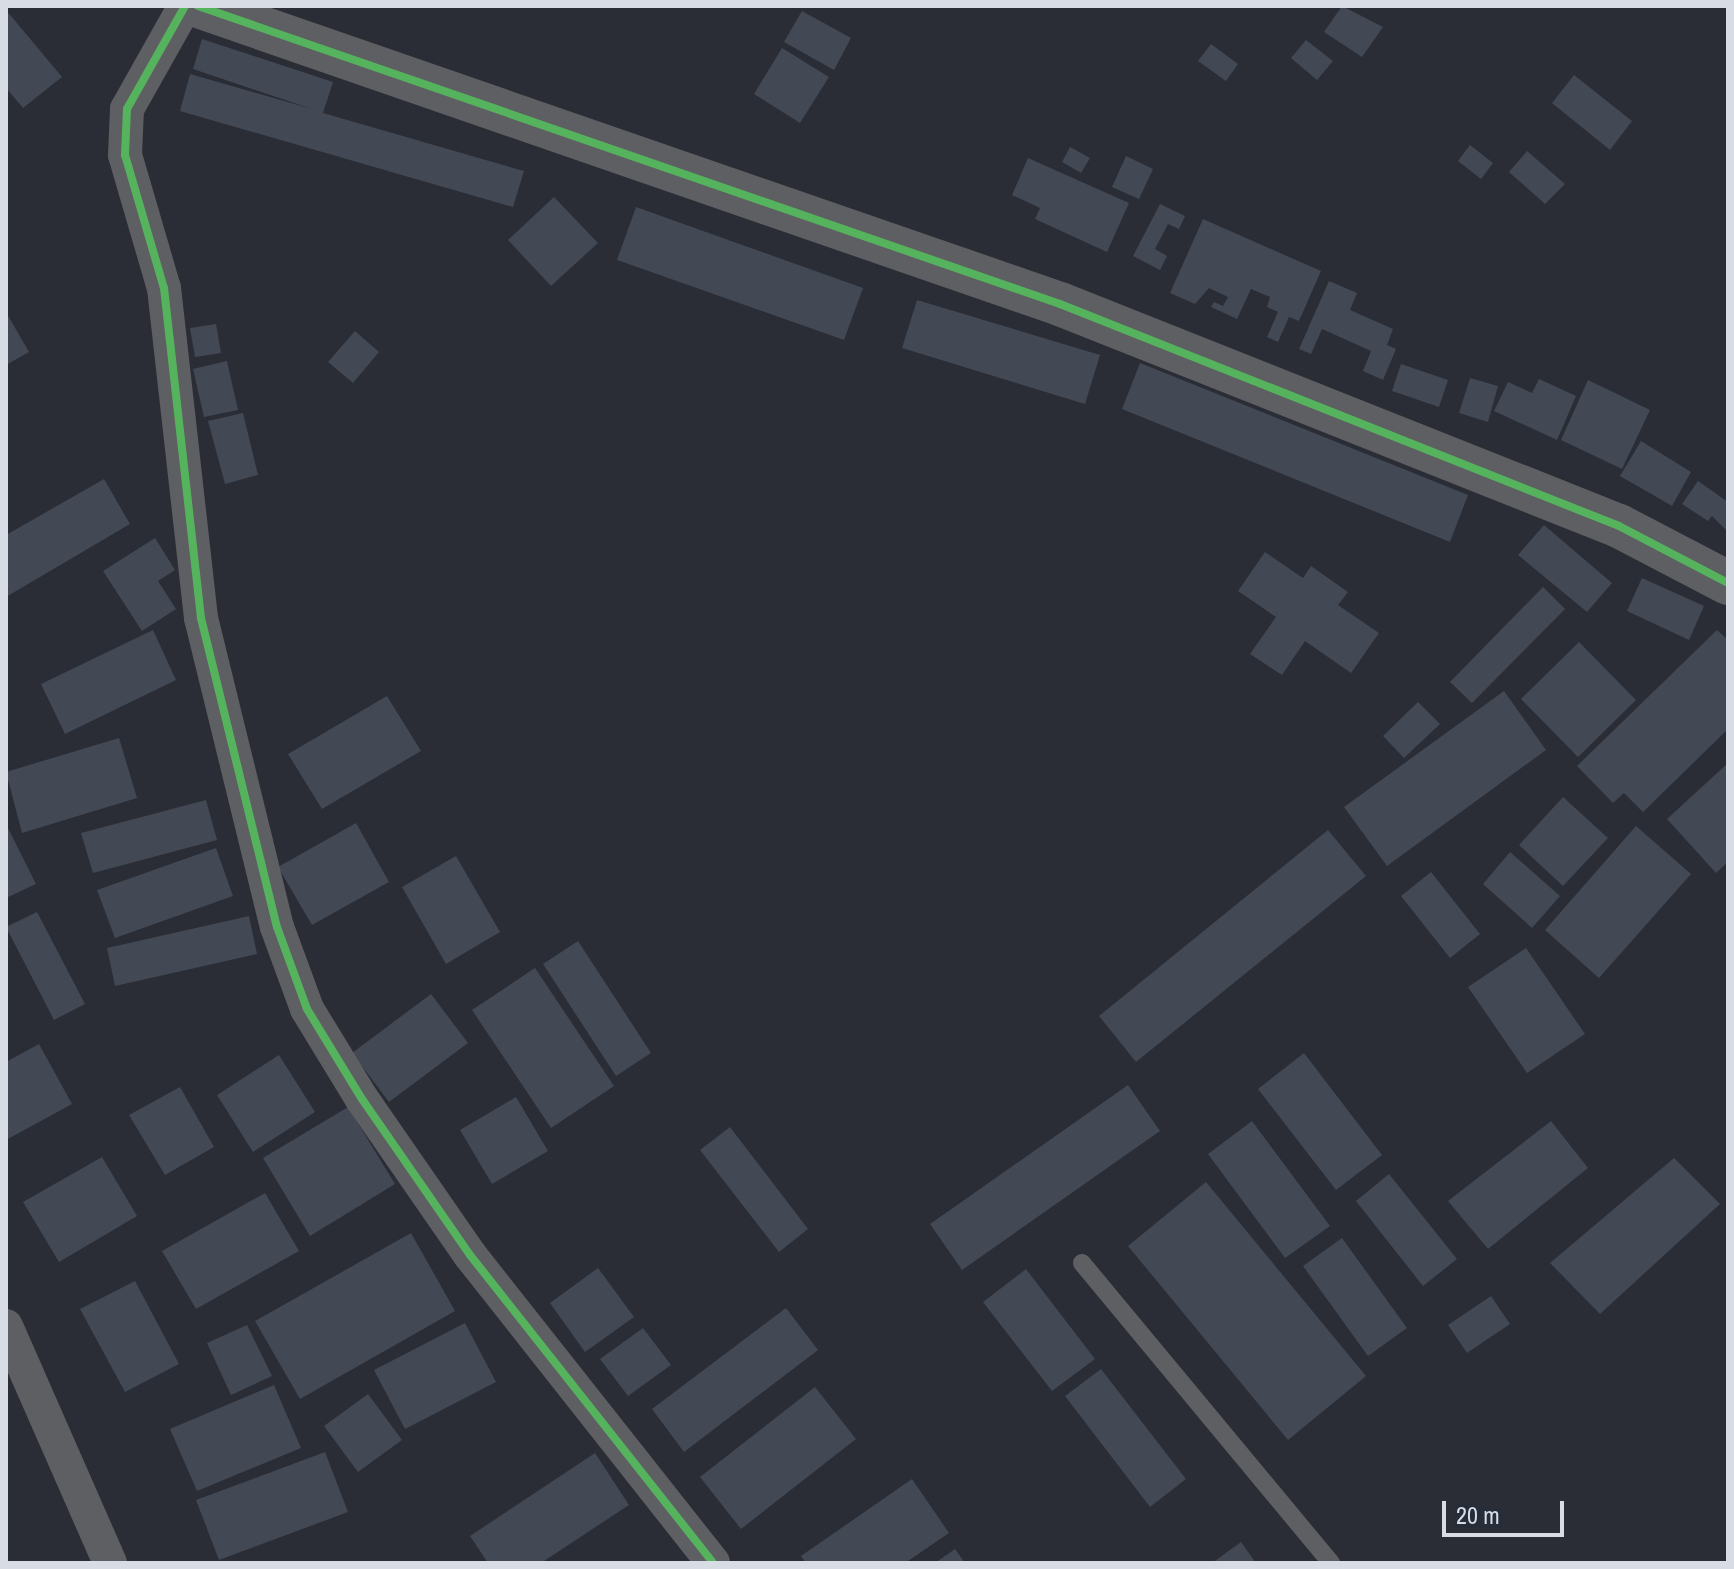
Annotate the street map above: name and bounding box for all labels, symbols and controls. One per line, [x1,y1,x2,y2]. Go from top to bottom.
scale bar [1446,1485,1568,1535]
text: 20 m [1456,1499,1500,1531]

